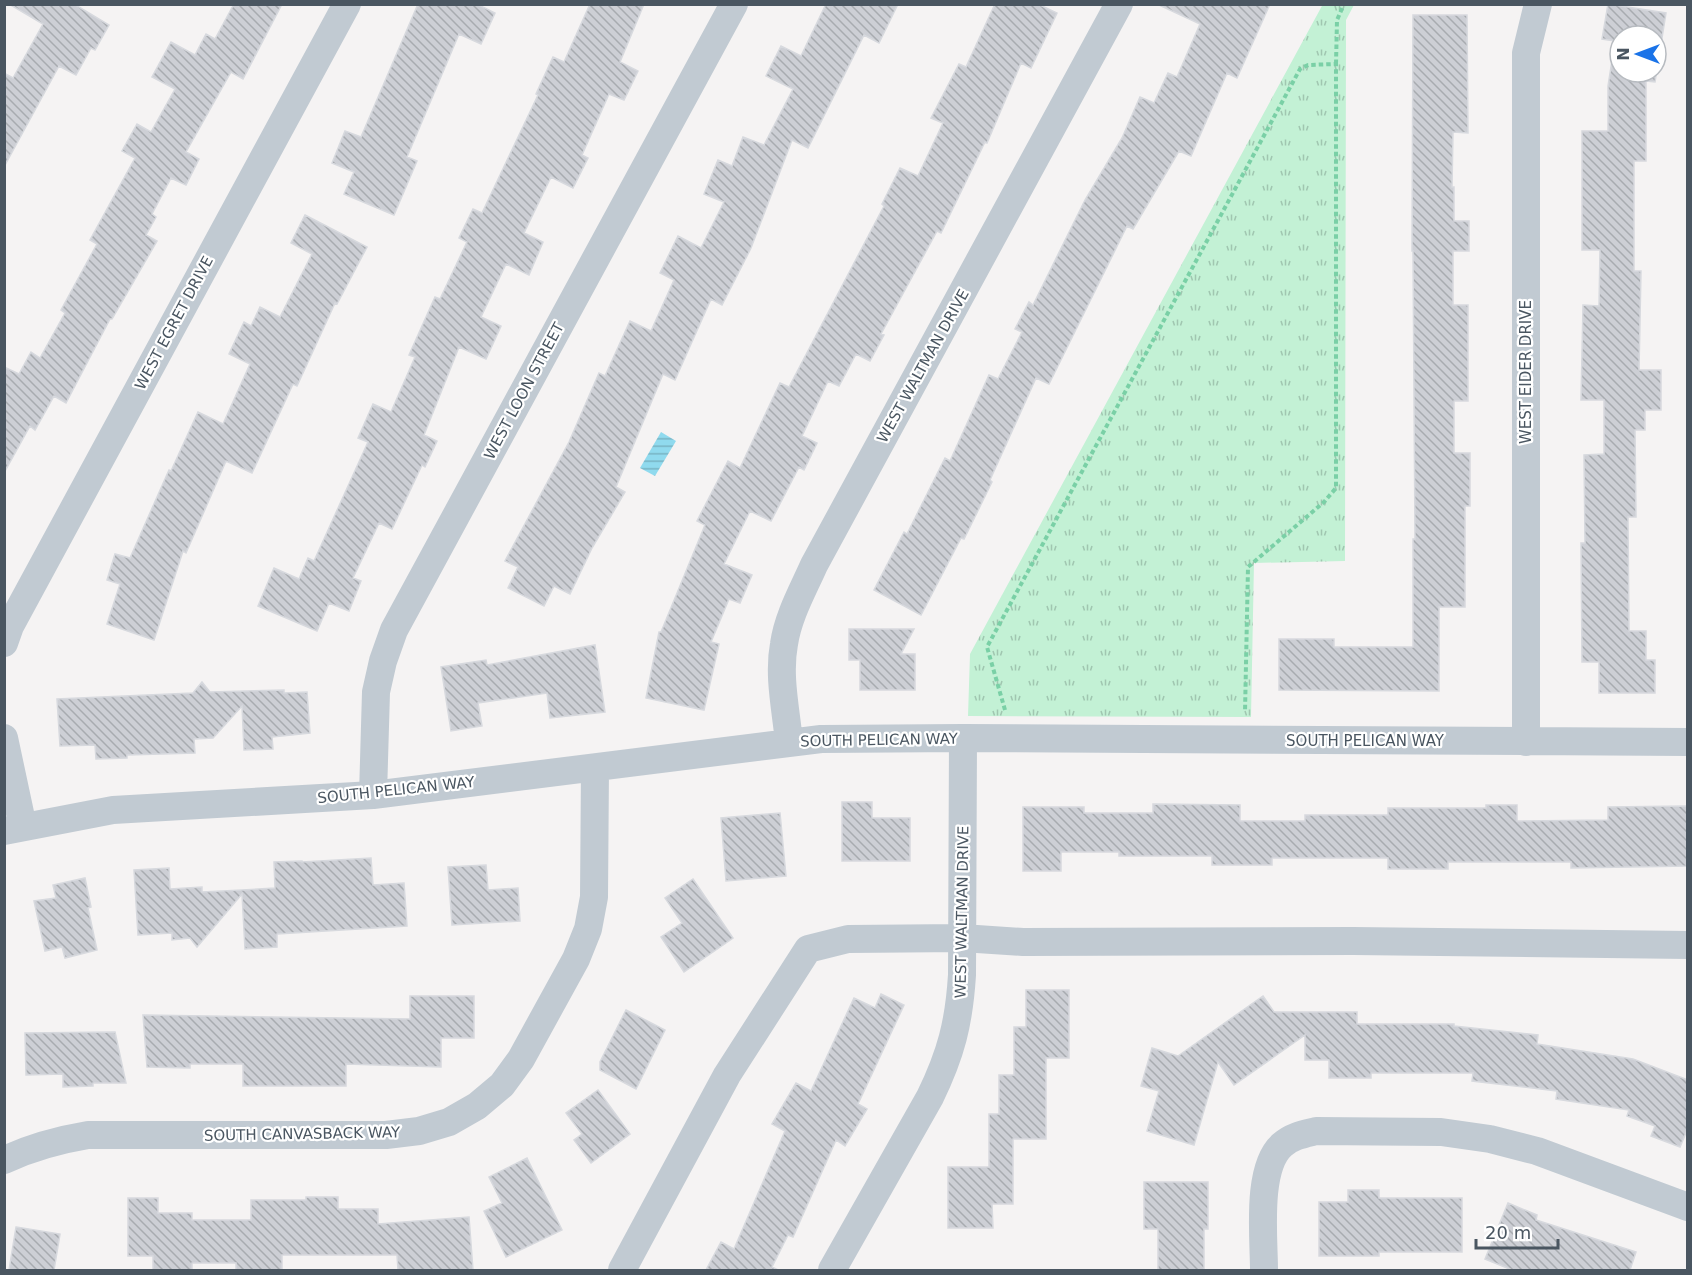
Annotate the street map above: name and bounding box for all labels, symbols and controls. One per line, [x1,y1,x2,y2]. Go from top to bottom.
north arrow [1608,24,1668,84]
text: N [1614,47,1633,61]
street label: WEST EGRET DRIVE [131,253,217,393]
street label: WEST WALTMAN DRIVE [873,286,973,446]
street label: WEST EIDER DRIVE [1517,300,1535,444]
street label: WEST LOON STREET [480,319,568,463]
street label: SOUTH PELICAN WAY [800,730,959,750]
street label: SOUTH PELICAN WAY [1286,732,1445,750]
street label: SOUTH PELICAN WAY [317,773,476,807]
street label: WEST WALTMAN DRIVE [951,825,973,999]
street label: SOUTH CANVASBACK WAY [204,1123,401,1145]
scale bar [1476,1212,1558,1250]
text: 20 m [1485,1222,1531,1243]

